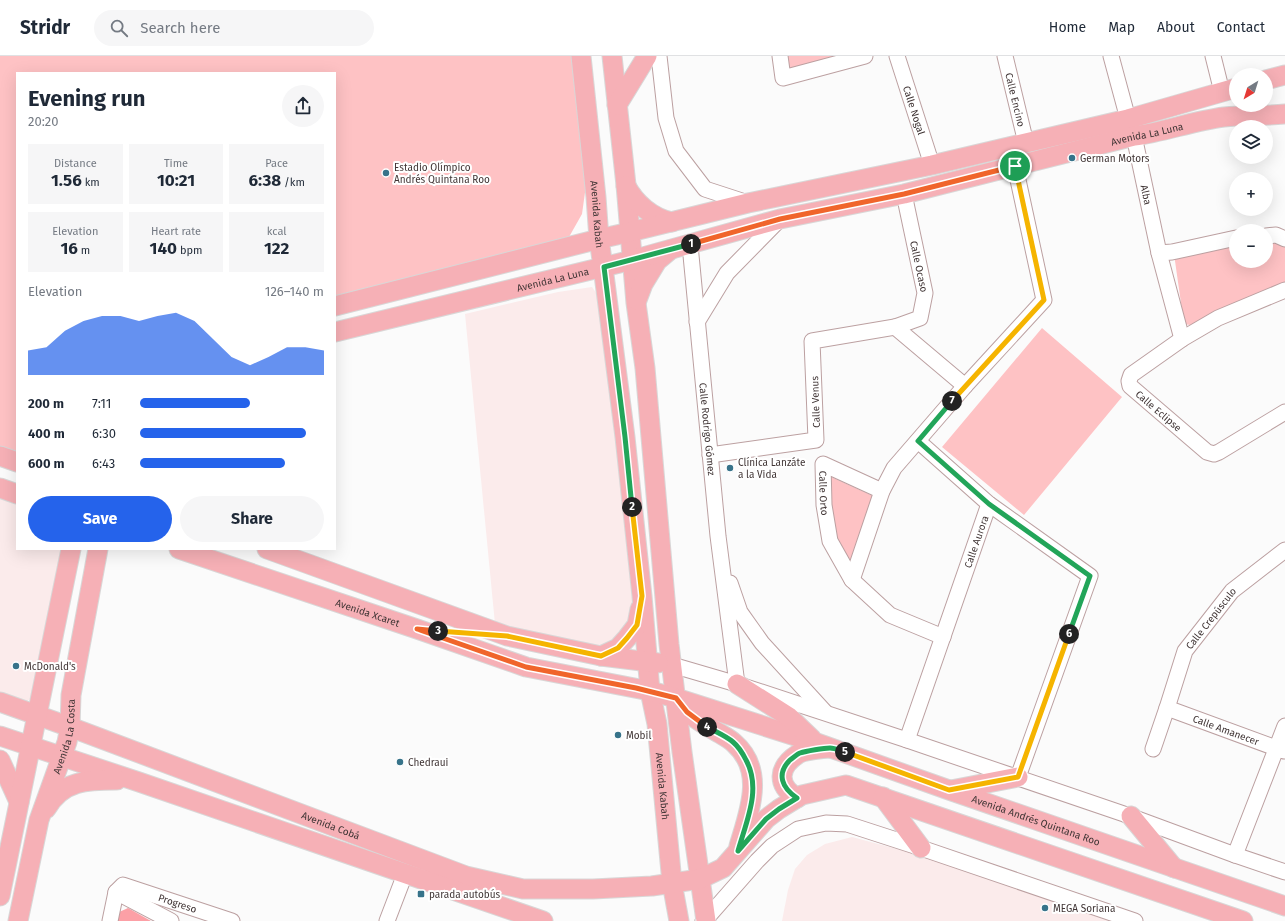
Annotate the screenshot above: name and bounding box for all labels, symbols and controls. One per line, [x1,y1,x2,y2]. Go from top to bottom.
search box [94,10,374,46]
text: Stridr [20,16,70,39]
icon: search [108,17,130,39]
text: Search here [140,19,220,37]
text: Home [1049,19,1086,36]
text: Map [1108,19,1135,36]
text: About [1157,19,1195,36]
text: Contact [1217,19,1265,36]
north arrow [1229,68,1273,112]
map controls [1229,68,1273,268]
street label: Calle Encino [1002,72,1027,128]
text: Evening run [28,85,145,112]
button: share [282,85,324,127]
street label: Calle Nogal [900,85,927,137]
text: 20:20 [28,114,59,129]
button: layers [1229,120,1273,164]
street label: Avenida La Luna [1110,121,1185,149]
pin [998,149,1032,183]
marker: German Motors [1067,153,1077,163]
place label: German Motors [1080,153,1150,165]
icon: arrive [1004,155,1026,177]
text: Distance [54,157,97,170]
text: Time [164,157,188,170]
text: Pace [265,157,288,170]
place label: Estadio Olímpico Andrés Quintana Roo [394,161,490,186]
marker: Estadio Olímpico Andrés Quintana Roo [381,168,391,178]
text: 1.56 [51,170,82,191]
text: 10:21 [157,170,195,191]
text: 6:38 [248,170,281,191]
button: + [1229,172,1273,216]
text: km [82,176,100,189]
text: /km [281,176,305,189]
street label: Avenida Kabah [587,180,605,249]
street label: Alba [1138,184,1154,206]
button: − [1229,224,1273,268]
text: Elevation [52,225,98,238]
text: Heart rate [151,225,201,238]
text: kcal [267,225,287,238]
pin: 1 [681,234,701,254]
text: 1 [688,237,694,250]
text: 16 [60,238,78,259]
text: 140 [150,238,177,259]
text: 122 [264,238,289,259]
street label: Calle Ocaso [907,240,930,294]
text: m [78,244,90,257]
text: bpm [177,244,202,257]
street label: Avenida La Luna [516,266,590,295]
text: Elevation [28,284,82,299]
text: 126–140 m [265,284,324,299]
street label: Calle Venus [809,376,823,428]
street label: Calle Rodrigo Gómez [696,382,717,477]
street label: Calle Eclipse [1133,388,1183,434]
pin: 7 [942,391,962,411]
text: 7 [949,394,955,407]
text: 200 m [28,396,64,411]
text: 7:11 [92,396,111,411]
text: 400 m [28,426,65,441]
text: 6:30 [92,426,116,441]
text: 600 m [28,456,65,471]
text: 6:43 [92,456,115,471]
place label: Clínica Lanzáte a la Vida [738,456,805,481]
marker: Clínica Lanzáte a la Vida [725,463,735,473]
street label: Calle Orto [816,471,831,517]
button: Save [28,496,172,542]
button: Share [180,496,324,542]
pin: 2 [622,497,642,517]
text: 2 [629,500,635,513]
street label: Calle Aurora [962,514,992,570]
street label: Calle Crepúsculo [1184,585,1239,652]
street label: Avenida Xcaret [334,597,401,630]
pin: 3 [428,621,448,641]
text: 3 [435,624,441,637]
pin: 6 [1059,624,1079,644]
text: 6 [1066,627,1072,640]
marker: McDonald's [11,661,21,671]
place label: McDonald's [24,661,76,673]
street label: Avenida La Costa [51,699,78,776]
street label: Calle Amanecer [1191,713,1261,748]
pin: 4 [697,717,717,737]
text: 4 [704,720,710,733]
marker: Mobil [613,730,623,740]
place label: Mobil [626,730,651,742]
pin: 5 [835,742,855,762]
text: 5 [842,745,848,758]
street label: Avenida Kabah [653,752,671,820]
marker: Chedraui [395,757,405,767]
place label: Chedraui [408,757,449,769]
street label: Avenida Andrés Quintana Roo [970,793,1102,849]
street label: Avenida Cobá [300,810,361,843]
place label: parada autobús [429,888,501,901]
marker: parada autobús [416,889,426,899]
street label: Progreso [157,892,198,916]
marker: MEGA Soriana [1040,903,1050,913]
place label: MEGA Soriana [1053,903,1115,915]

